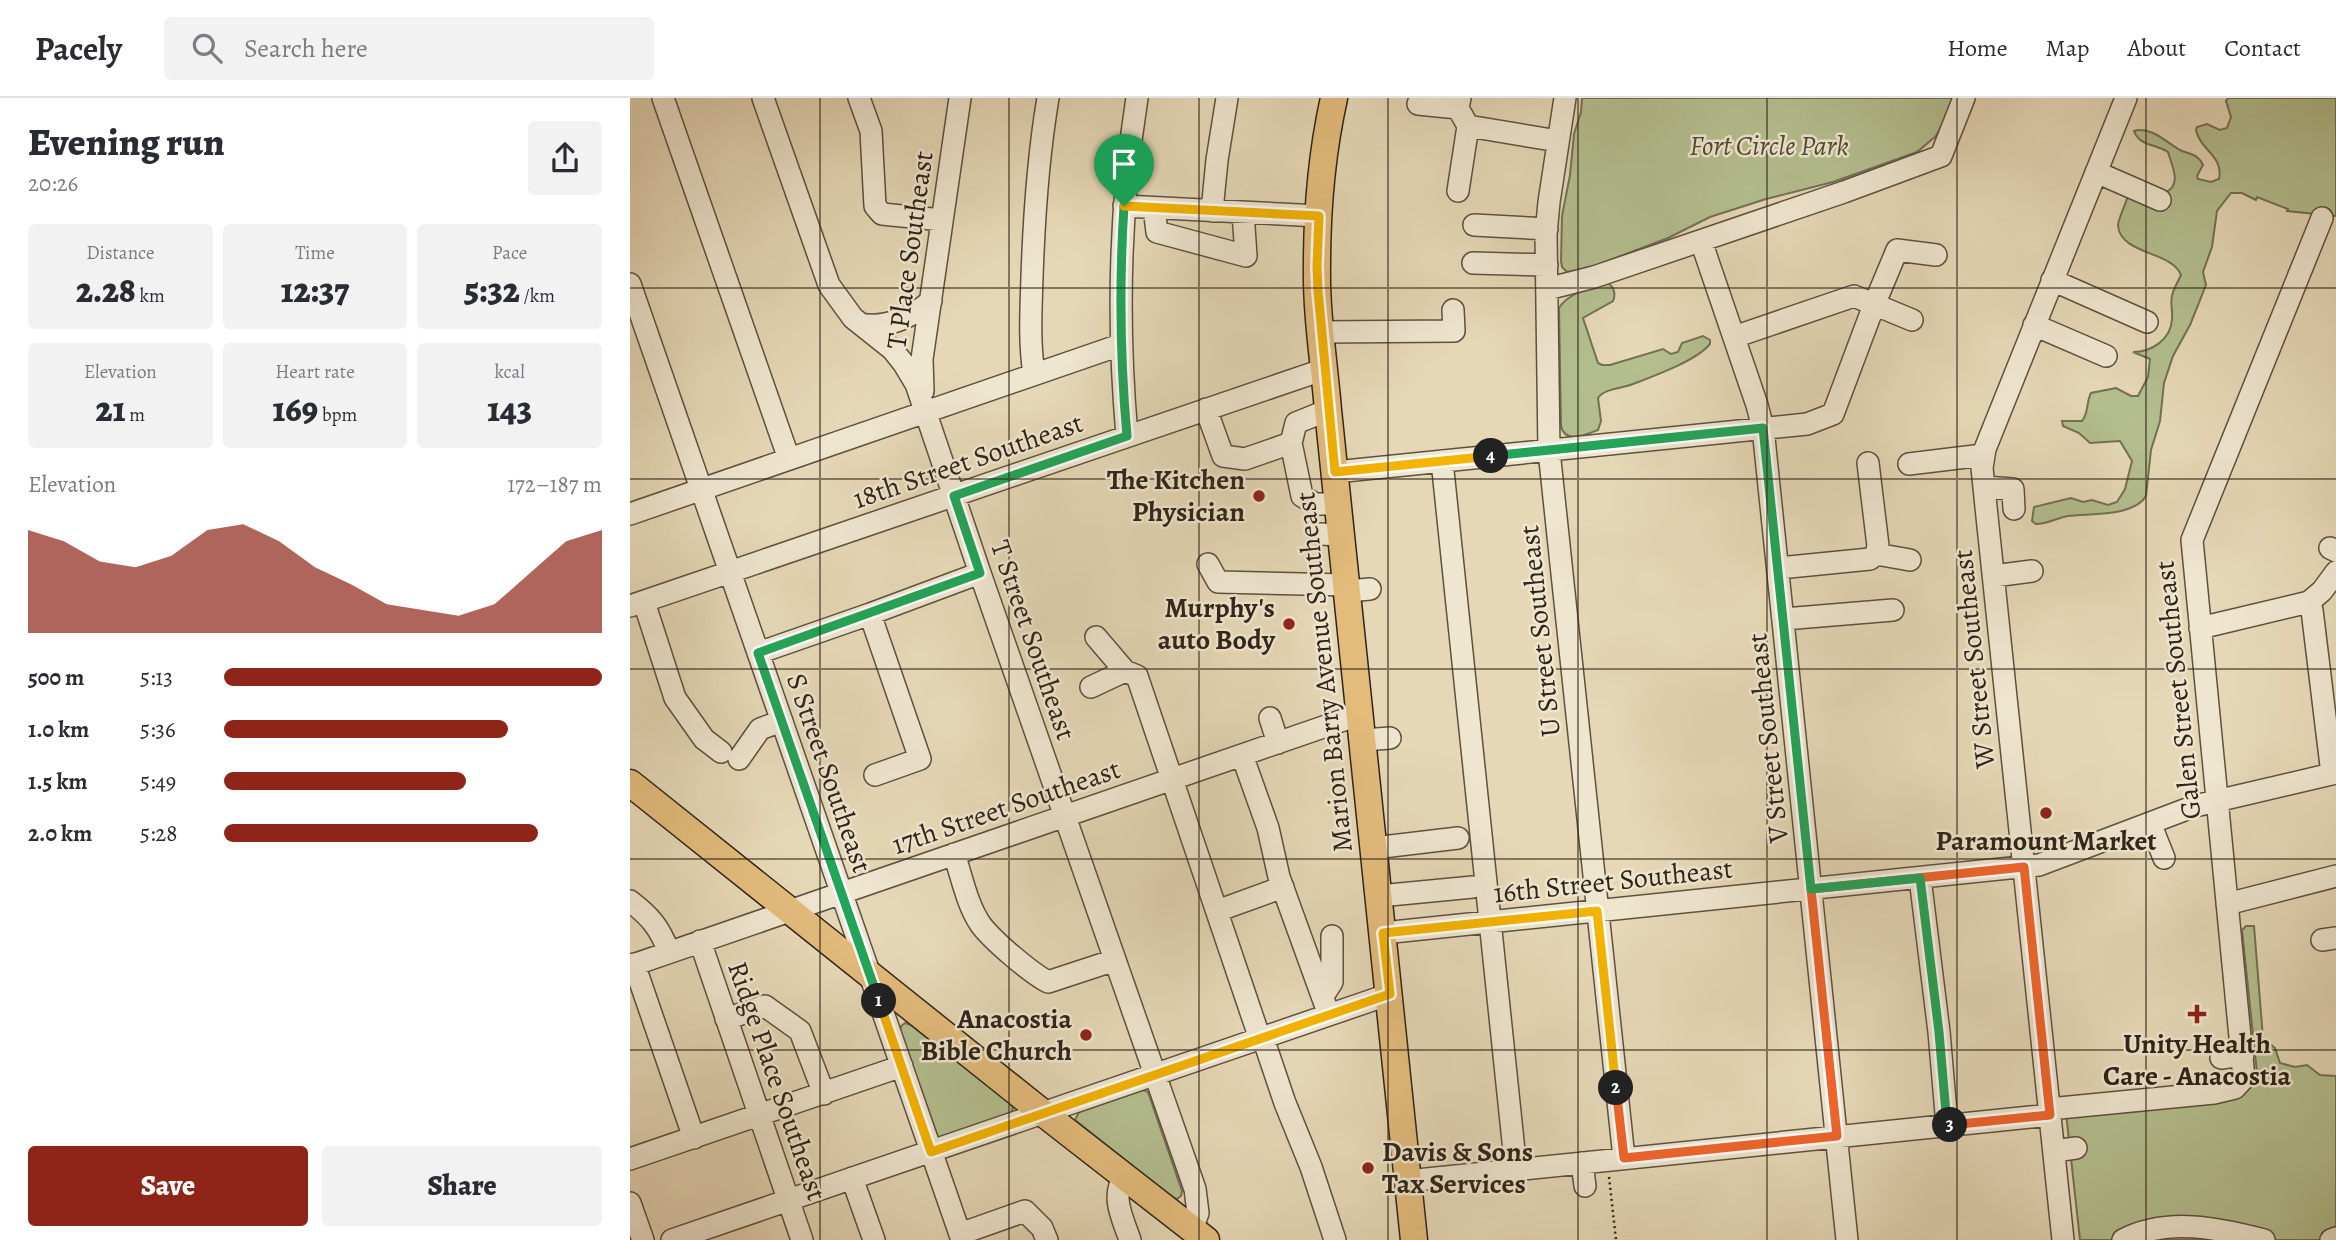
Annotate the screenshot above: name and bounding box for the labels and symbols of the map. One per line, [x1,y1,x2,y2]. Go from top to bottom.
park label: Fort Circle Park [1689,127,1849,165]
pin [1094,134,1154,206]
street label: T Place Southeast [877,149,943,351]
street label: 18th Street Southeast [848,404,1088,518]
pin: 4 [1474,438,1508,474]
place label: The Kitchen Physician [1107,461,1245,531]
marker: The Kitchen Physician [1251,488,1267,504]
street label: Marion Barry Avenue Southeast [1286,490,1362,854]
street label: U Street Southeast [1510,523,1570,739]
street label: T Street Southeast [981,535,1085,745]
street label: W Street Southeast [1944,548,2004,771]
street label: Galen Street Southeast [2146,559,2210,821]
place label: Murphy's auto Body [1158,589,1276,659]
marker: Murphy's auto Body [1281,616,1297,632]
street label: V Street Southeast [1738,631,1798,846]
street label: S Street Southeast [777,668,881,878]
street label: 17th Street Southeast [887,750,1125,864]
marker: Paramount Market [2038,805,2054,821]
place label: Paramount Market [1935,822,2157,860]
street label: 16th Street Southeast [1492,850,1734,912]
street label: Ridge Place Southeast [718,956,836,1206]
pin: 1 [862,984,896,1018]
place label: Anacostia Bible Church [921,1000,1072,1070]
marker: Unity Health Care - Anacostia [2187,1004,2207,1024]
place label: Unity Health Care - Anacostia [2103,1025,2292,1095]
marker: Anacostia Bible Church [1078,1027,1094,1043]
pin: 2 [1598,1070,1634,1105]
pin: 3 [1932,1108,1968,1142]
place label: Davis & Sons Tax Services [1382,1133,1533,1203]
marker: Davis & Sons Tax Services [1360,1160,1376,1176]

